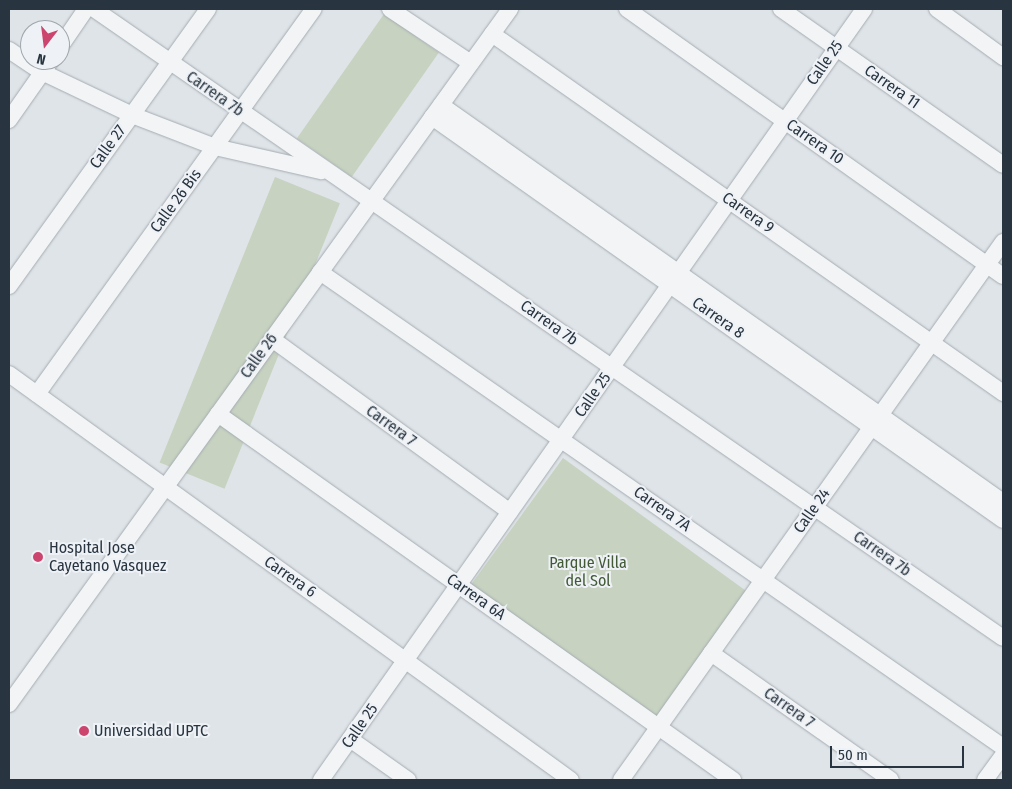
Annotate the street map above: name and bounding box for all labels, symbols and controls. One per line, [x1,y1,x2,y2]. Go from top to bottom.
north arrow [20,20,70,70]
street label: Calle 25 [803,37,847,89]
text: N [35,50,48,68]
street label: Carrera 11 [861,61,923,113]
street label: Carrera 7b [182,67,248,121]
street label: Carrera 10 [783,115,847,169]
street label: Calle 27 [86,121,130,173]
street label: Calle 26 Bis [146,165,206,237]
street label: Carrera 9 [718,188,778,238]
street label: Carrera 8 [688,293,748,343]
street label: Carrera 7b [516,296,582,350]
street label: Calle 26 [236,330,282,382]
street label: Calle 25 [571,369,615,421]
street label: Carrera 7 [362,401,420,451]
street label: Carrera 7A [630,482,694,536]
street label: Calle 24 [790,485,834,537]
street label: Carrera 7b [849,527,915,581]
place label: Hospital Jose Cayetano Vasquez [49,538,166,576]
marker: Hospital Jose Cayetano Vasquez [31,550,45,564]
street label: Carrera 6 [260,552,320,602]
park label: Parque Villa del Sol [549,553,627,591]
street label: Carrera 6A [443,570,509,624]
street label: Carrera 7 [760,684,818,732]
street label: Calle 25 [338,700,382,752]
place label: Universidad UPTC [94,721,208,741]
marker: Universidad UPTC [78,725,90,737]
scale bar [832,736,966,768]
text: 50 m [838,746,868,764]

